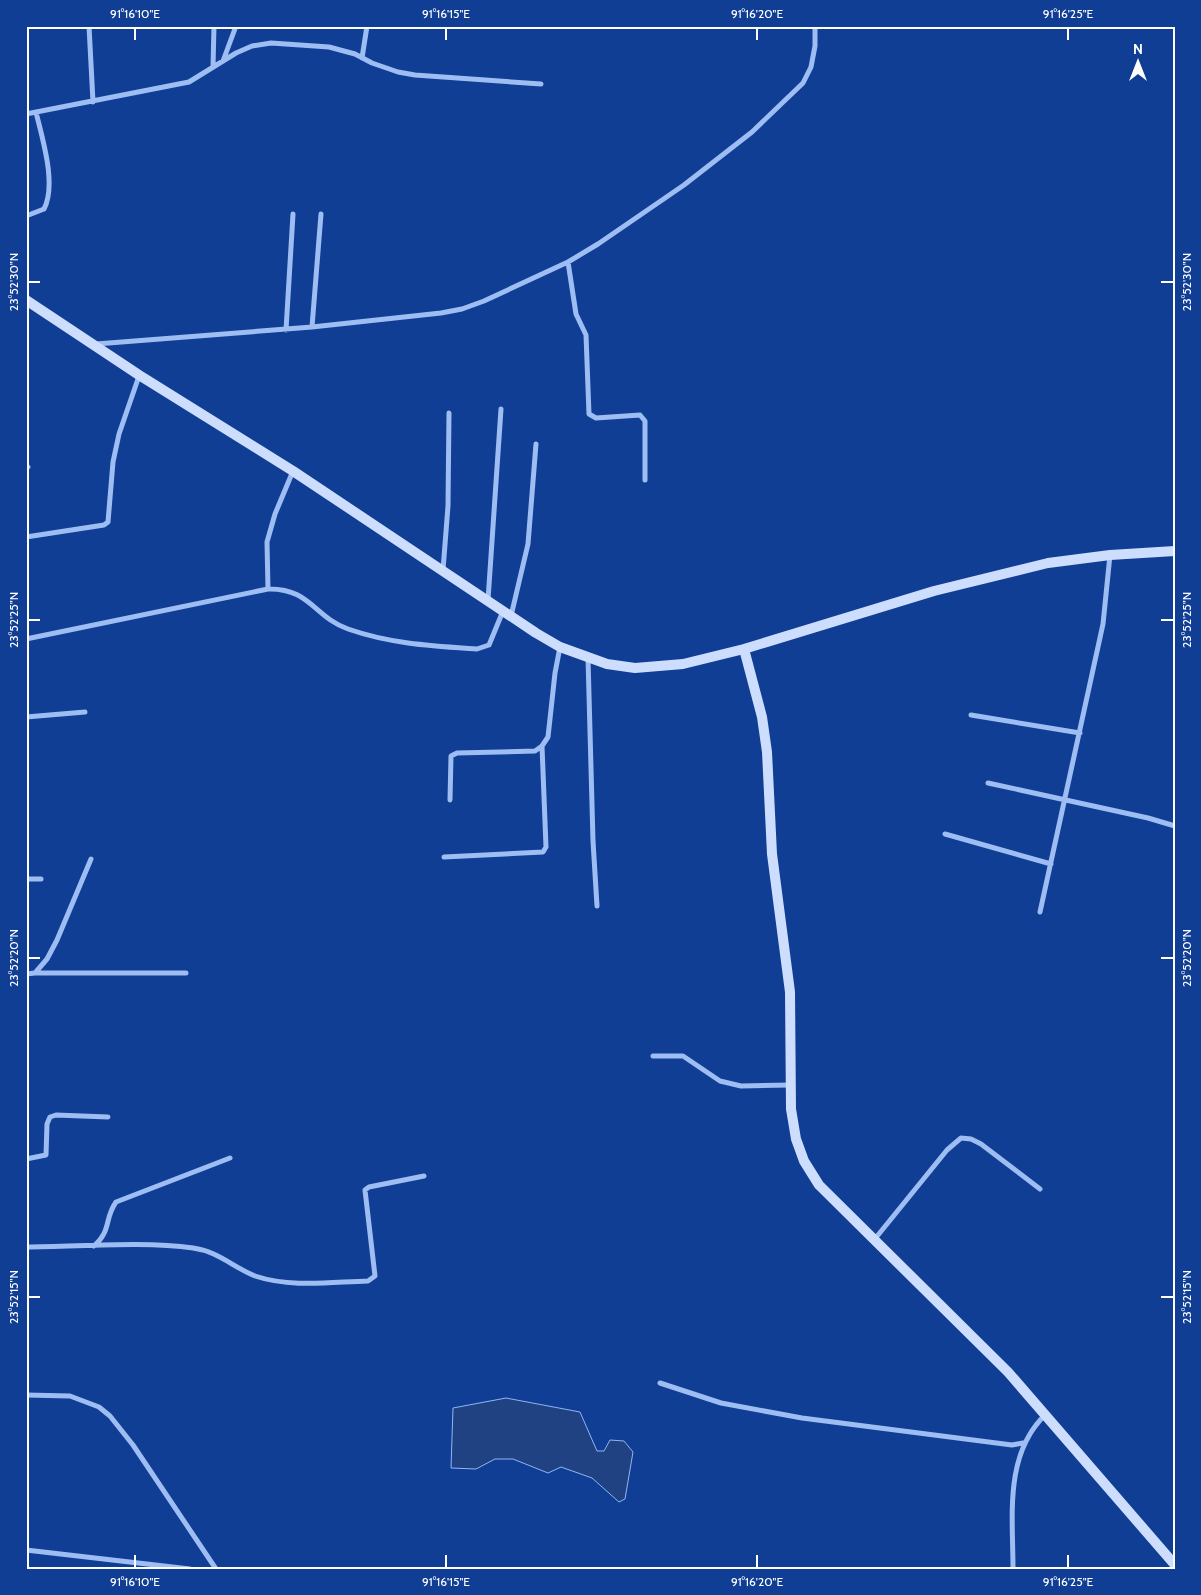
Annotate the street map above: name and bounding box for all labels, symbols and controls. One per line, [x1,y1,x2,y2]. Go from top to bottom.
text: 91°16'10"E [110,6,160,21]
text: 91°16'15"E [422,6,470,21]
text: 91°16'20"E [731,6,783,21]
text: 91°16'25"E [1043,6,1094,21]
north arrow [1114,38,1164,88]
text: N [1133,40,1143,58]
text: 23°52'30"N [6,253,21,311]
text: 23°52'30"N [1179,253,1194,311]
text: 23°52'25"N [6,592,21,648]
text: 23°52'25"N [1179,592,1194,648]
text: 23°52'20"N [6,929,21,987]
text: 23°52'20"N [1179,929,1194,987]
text: 23°52'15"N [6,1270,21,1324]
text: 23°52'15"N [1179,1270,1194,1324]
text: 91°16'10"E [110,1574,160,1589]
text: 91°16'15"E [422,1574,470,1589]
text: 91°16'20"E [731,1574,783,1589]
text: 91°16'25"E [1043,1574,1094,1589]

